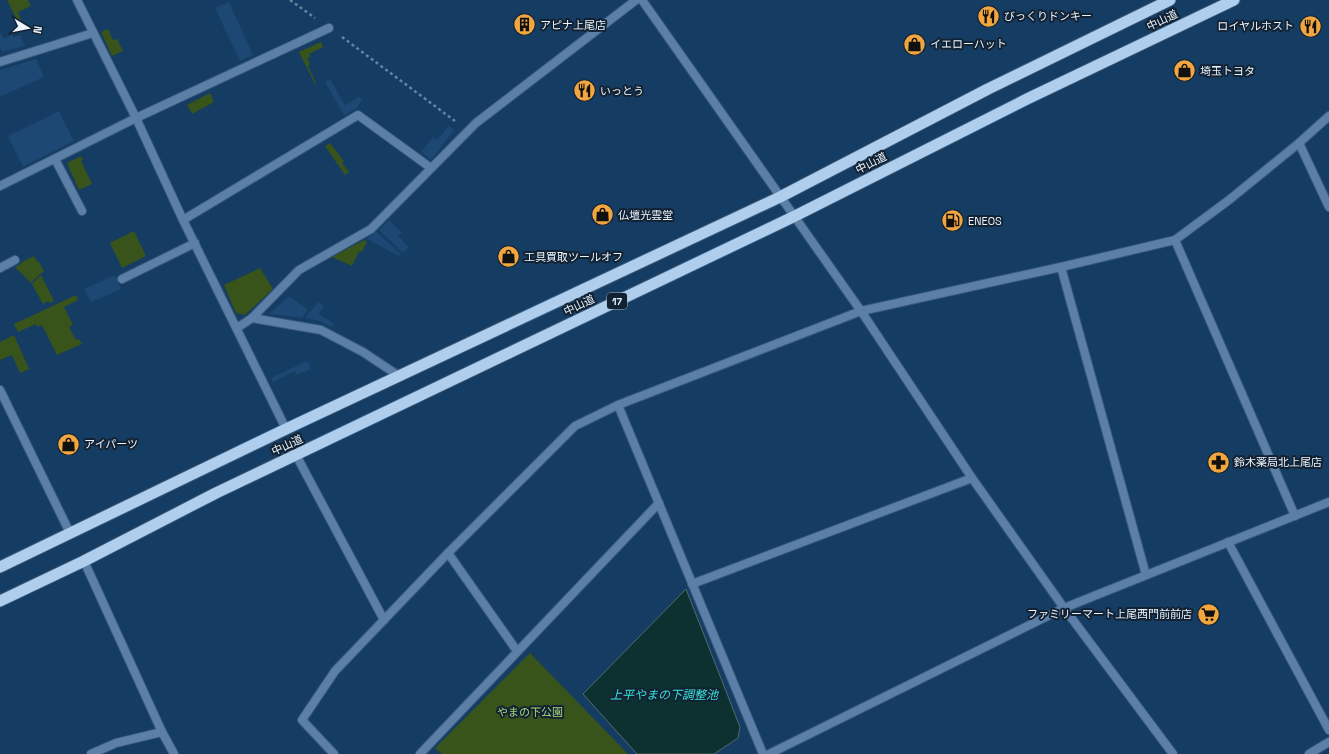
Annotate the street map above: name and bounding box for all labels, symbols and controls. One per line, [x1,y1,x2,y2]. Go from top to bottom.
restaurant icon: びっくりドンキー [975,3,1001,29]
street label: 中山道 [1144,6,1180,34]
north arrow [8,8,48,48]
place label: びっくりドンキー [1004,9,1092,23]
building icon: アピナ上尾店 [511,12,537,38]
restaurant icon: ロイヤルホスト [1297,13,1323,39]
place label: アピナ上尾店 [540,18,606,32]
place label: ロイヤルホスト [1217,19,1294,33]
text: N [30,25,45,35]
shop icon: イエローハット [901,31,927,57]
place label: イエローハット [930,37,1007,51]
shop icon: 埼玉トヨタ [1171,58,1197,84]
place label: 埼玉トヨタ [1200,64,1255,78]
restaurant icon: いっとう [572,78,598,104]
place label: いっとう [600,84,644,98]
street label: 中山道 [853,149,889,177]
shop icon: 仏壇光雲堂 [589,202,615,228]
place label: 仏壇光雲堂 [618,208,673,222]
fuel station icon: ENEOS [939,208,965,234]
place label: ENEOS [968,214,1002,228]
shop icon: 工具買取ツールオフ [496,244,522,270]
place label: 工具買取ツールオフ [524,250,623,264]
street label: 中山道 [561,291,597,319]
road number: 17 [607,293,627,309]
shop icon: アイパーツ [55,431,81,457]
street label: 中山道 [269,432,305,458]
place label: アイパーツ [84,437,138,451]
pharmacy icon: 鈴木薬局北上尾店 [1206,449,1232,475]
place label: 鈴木薬局北上尾店 [1234,455,1322,469]
supermarket icon: ファミリーマート上尾西門前前店 [1195,601,1221,627]
place label: ファミリーマート上尾西門前前店 [1027,607,1192,621]
water label: 上平やまの下調整池 [610,687,719,703]
park label: やまの下公園 [497,705,563,719]

